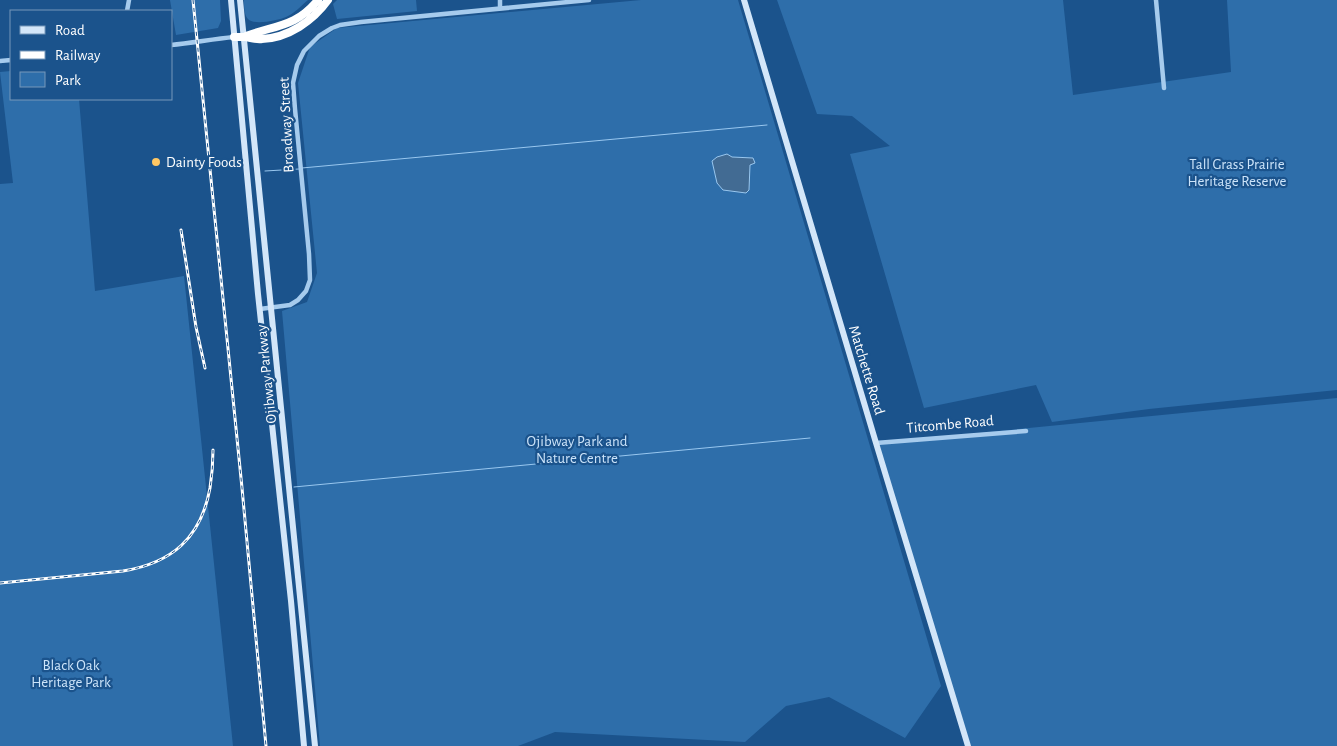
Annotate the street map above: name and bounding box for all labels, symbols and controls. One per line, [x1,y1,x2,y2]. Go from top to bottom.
legend [10,10,172,100]
text: Road [55,23,85,38]
text: Railway [55,48,101,63]
text: Park [55,73,81,88]
street label: Broadway Street [276,77,296,173]
place label: Dainty Foods [166,155,242,170]
marker: Dainty Foods [150,156,162,168]
park label: Tall Grass Prairie Heritage Reserve [1187,157,1287,189]
street label: Ojibway Parkway [254,323,279,424]
street label: Matchette Road [846,324,887,417]
street label: Titcombe Road [906,413,994,436]
park label: Ojibway Park and Nature Centre [526,434,628,466]
park label: Black Oak Heritage Park [31,658,111,690]

